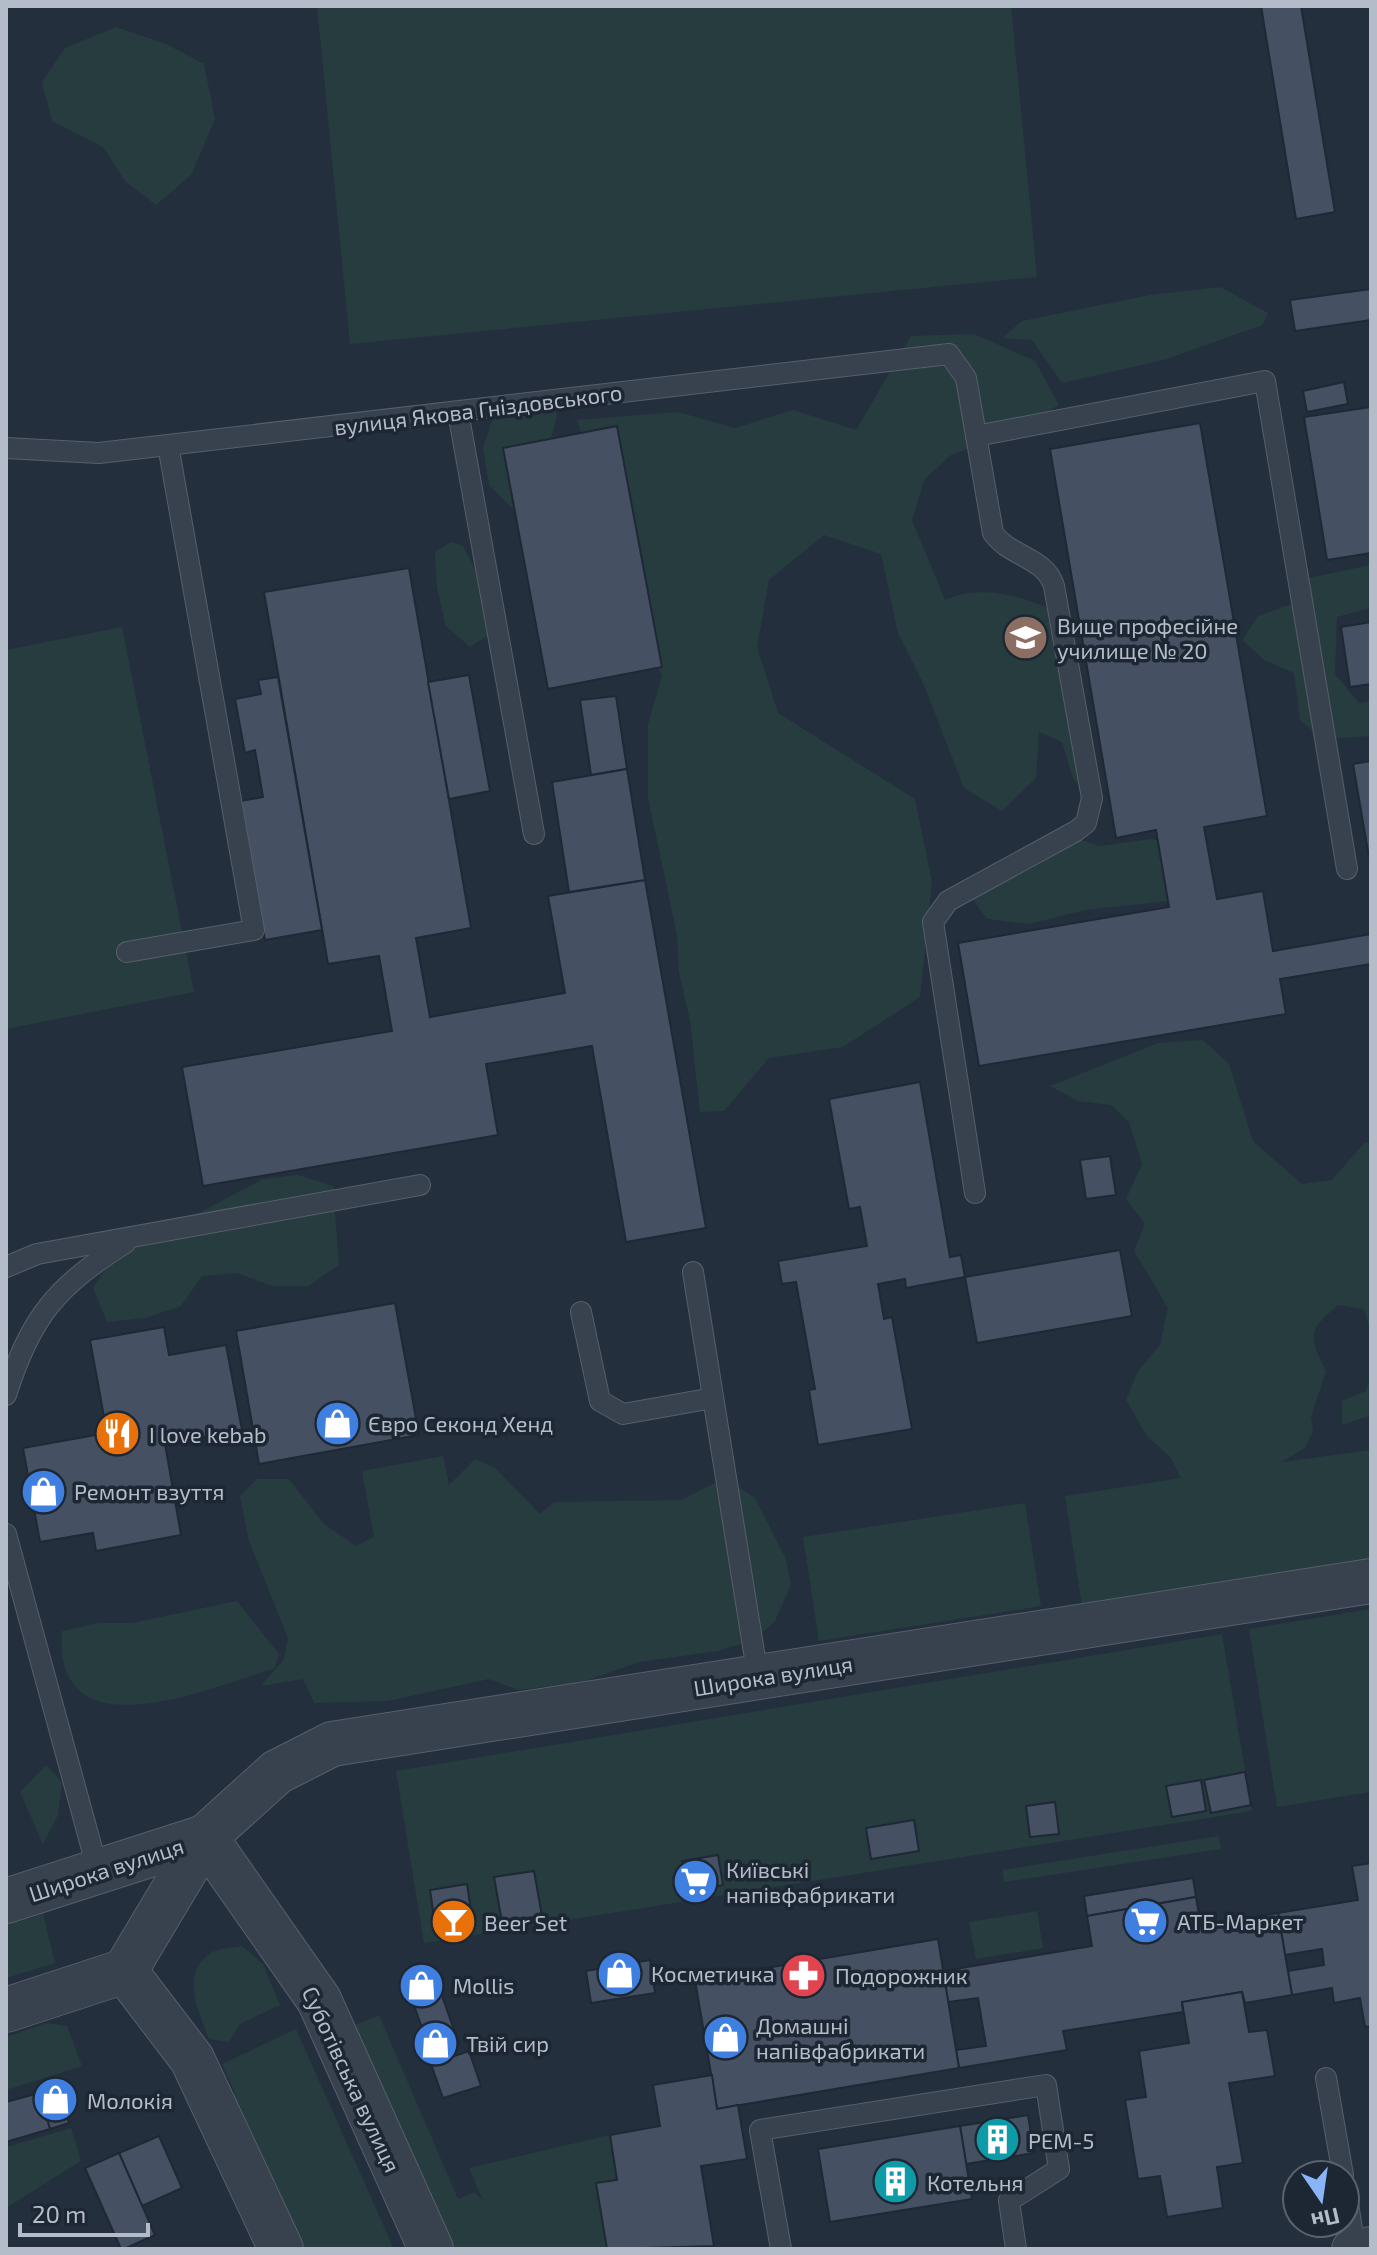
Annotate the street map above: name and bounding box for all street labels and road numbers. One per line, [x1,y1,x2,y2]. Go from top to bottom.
street label: вулиця Якова Гніздовського [332,378,624,441]
street label: Широка вулиця [692,1650,855,1701]
street label: Широка вулиця [25,1832,187,1907]
street label: Суботівська вулиця [297,1982,406,2176]

